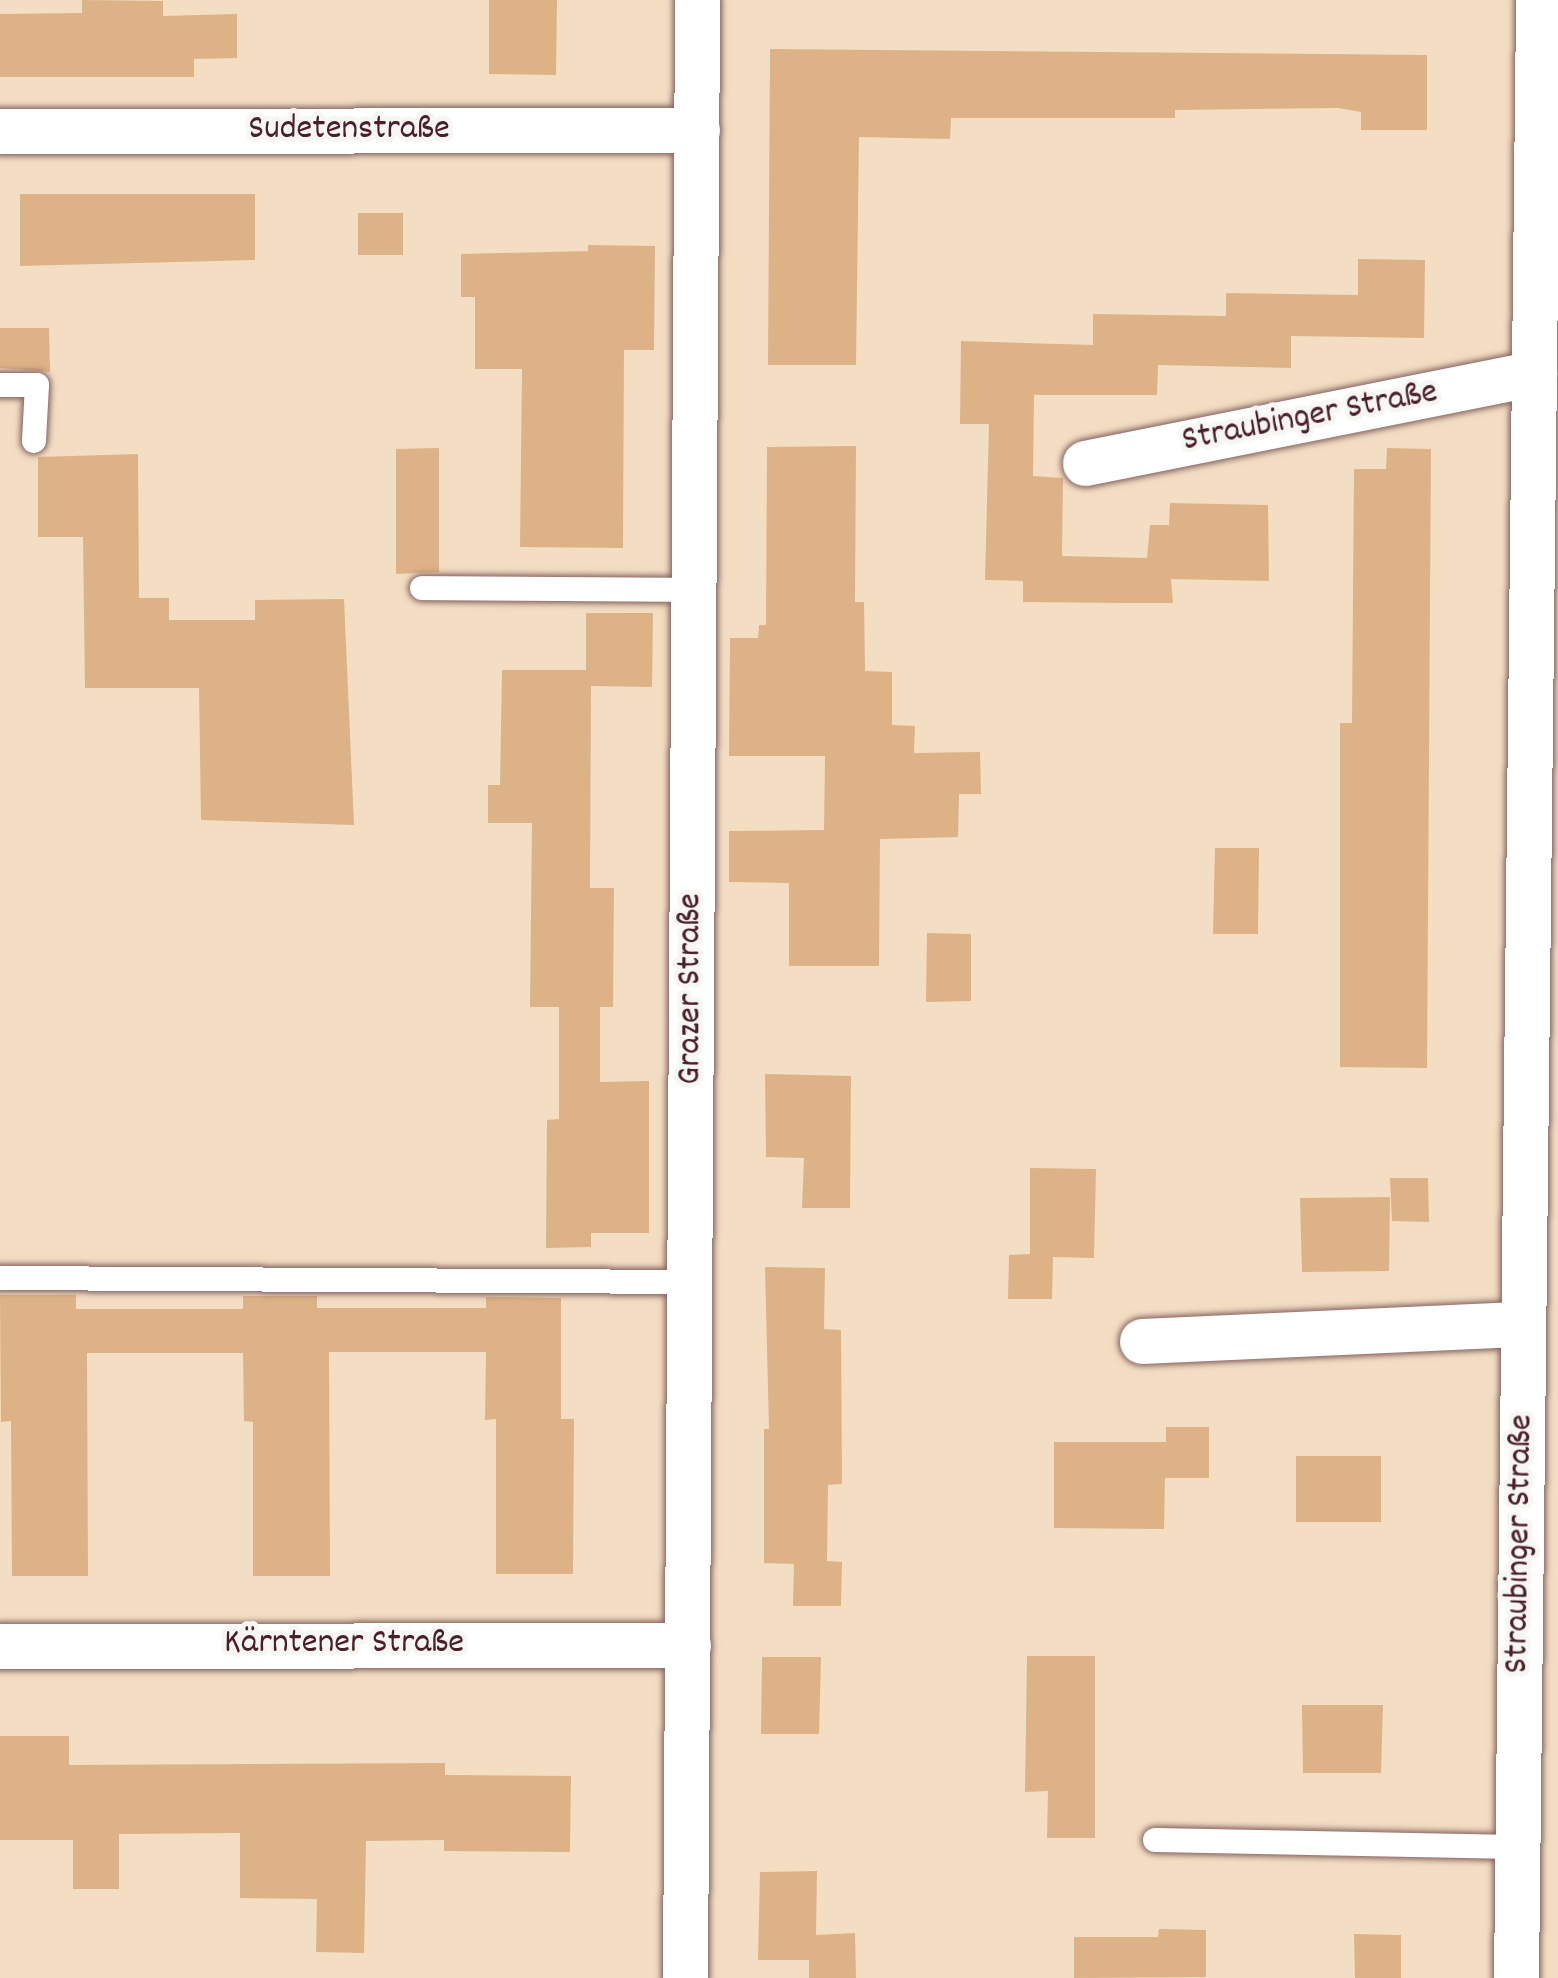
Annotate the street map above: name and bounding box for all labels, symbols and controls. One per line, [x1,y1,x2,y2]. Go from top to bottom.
street label: Sudetenstraße [248,109,450,153]
street label: Straubinger Straße [1179,372,1441,464]
street label: Grazer Straße [670,893,714,1085]
street label: Straubinger Straße [1497,1414,1545,1674]
street label: Kärntener Straße [224,1623,464,1667]

